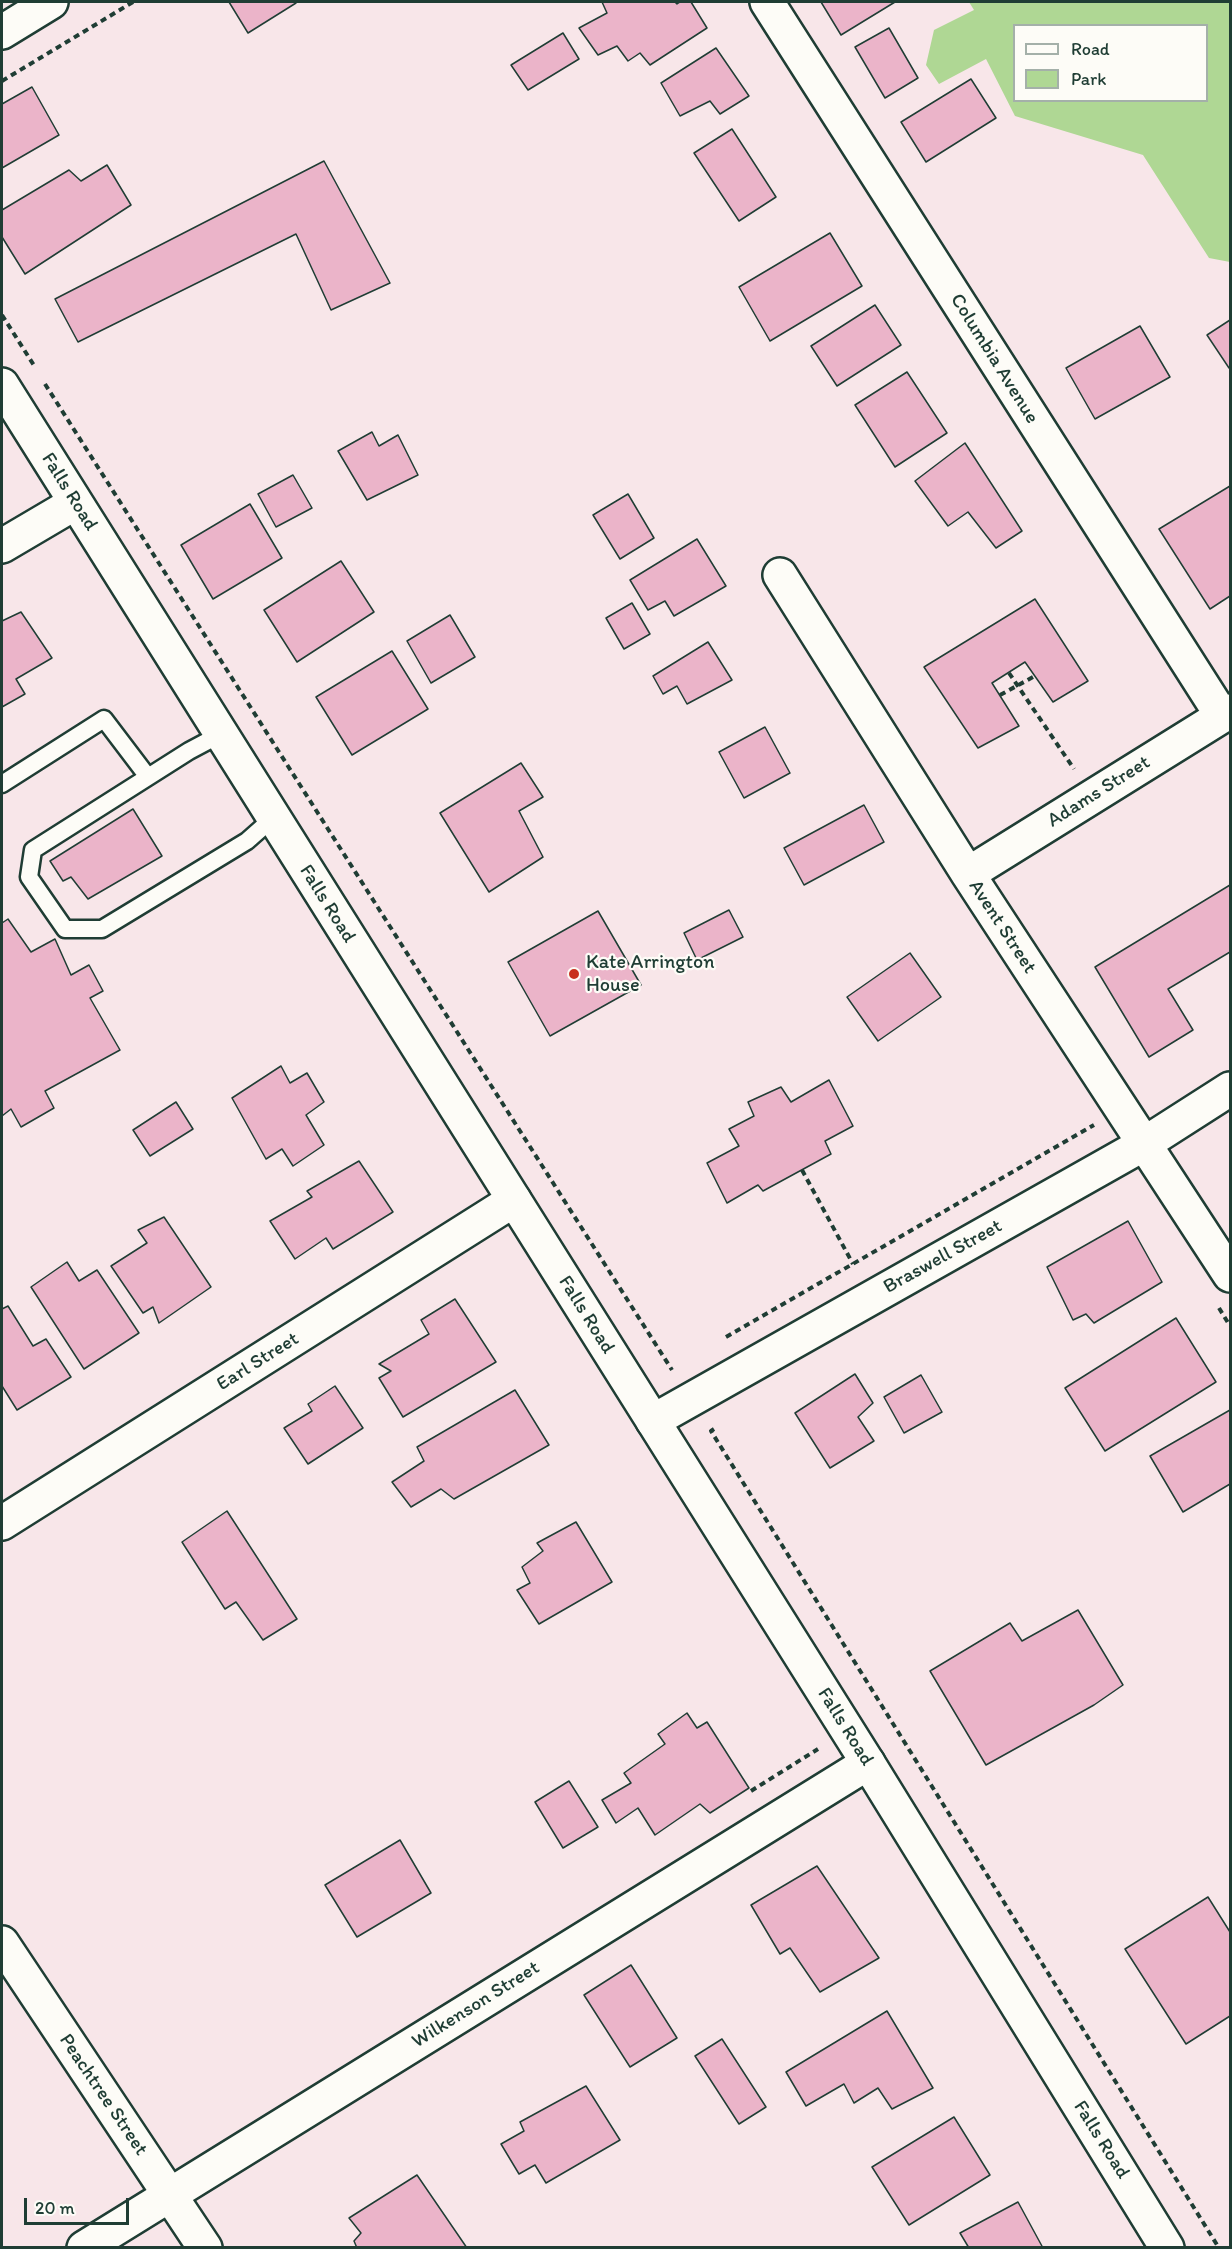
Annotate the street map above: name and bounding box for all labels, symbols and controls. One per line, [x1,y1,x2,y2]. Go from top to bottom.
legend [1013,24,1208,102]
text: Road [1071,38,1110,60]
text: Park [1071,68,1106,90]
street label: Columbia Avenue [944,290,1044,428]
street label: Falls Road [36,448,102,536]
street label: Adams Street [1043,751,1155,833]
street label: Falls Road [294,860,360,948]
street label: Avent Street [963,876,1041,978]
place label: Kate Arrington House [586,951,715,998]
marker: Kate Arrington House [567,967,581,981]
street label: Braswell Street [879,1215,1007,1299]
street label: Falls Road [553,1271,619,1359]
street label: Earl Street [212,1327,304,1397]
street label: Falls Road [812,1683,878,1771]
street label: Wilkenson Street [408,1956,544,2054]
street label: Peachtree Street [53,2030,153,2160]
street label: Falls Road [1068,2096,1134,2184]
scale bar [27,2186,132,2224]
text: 20 m [35,2197,75,2219]

